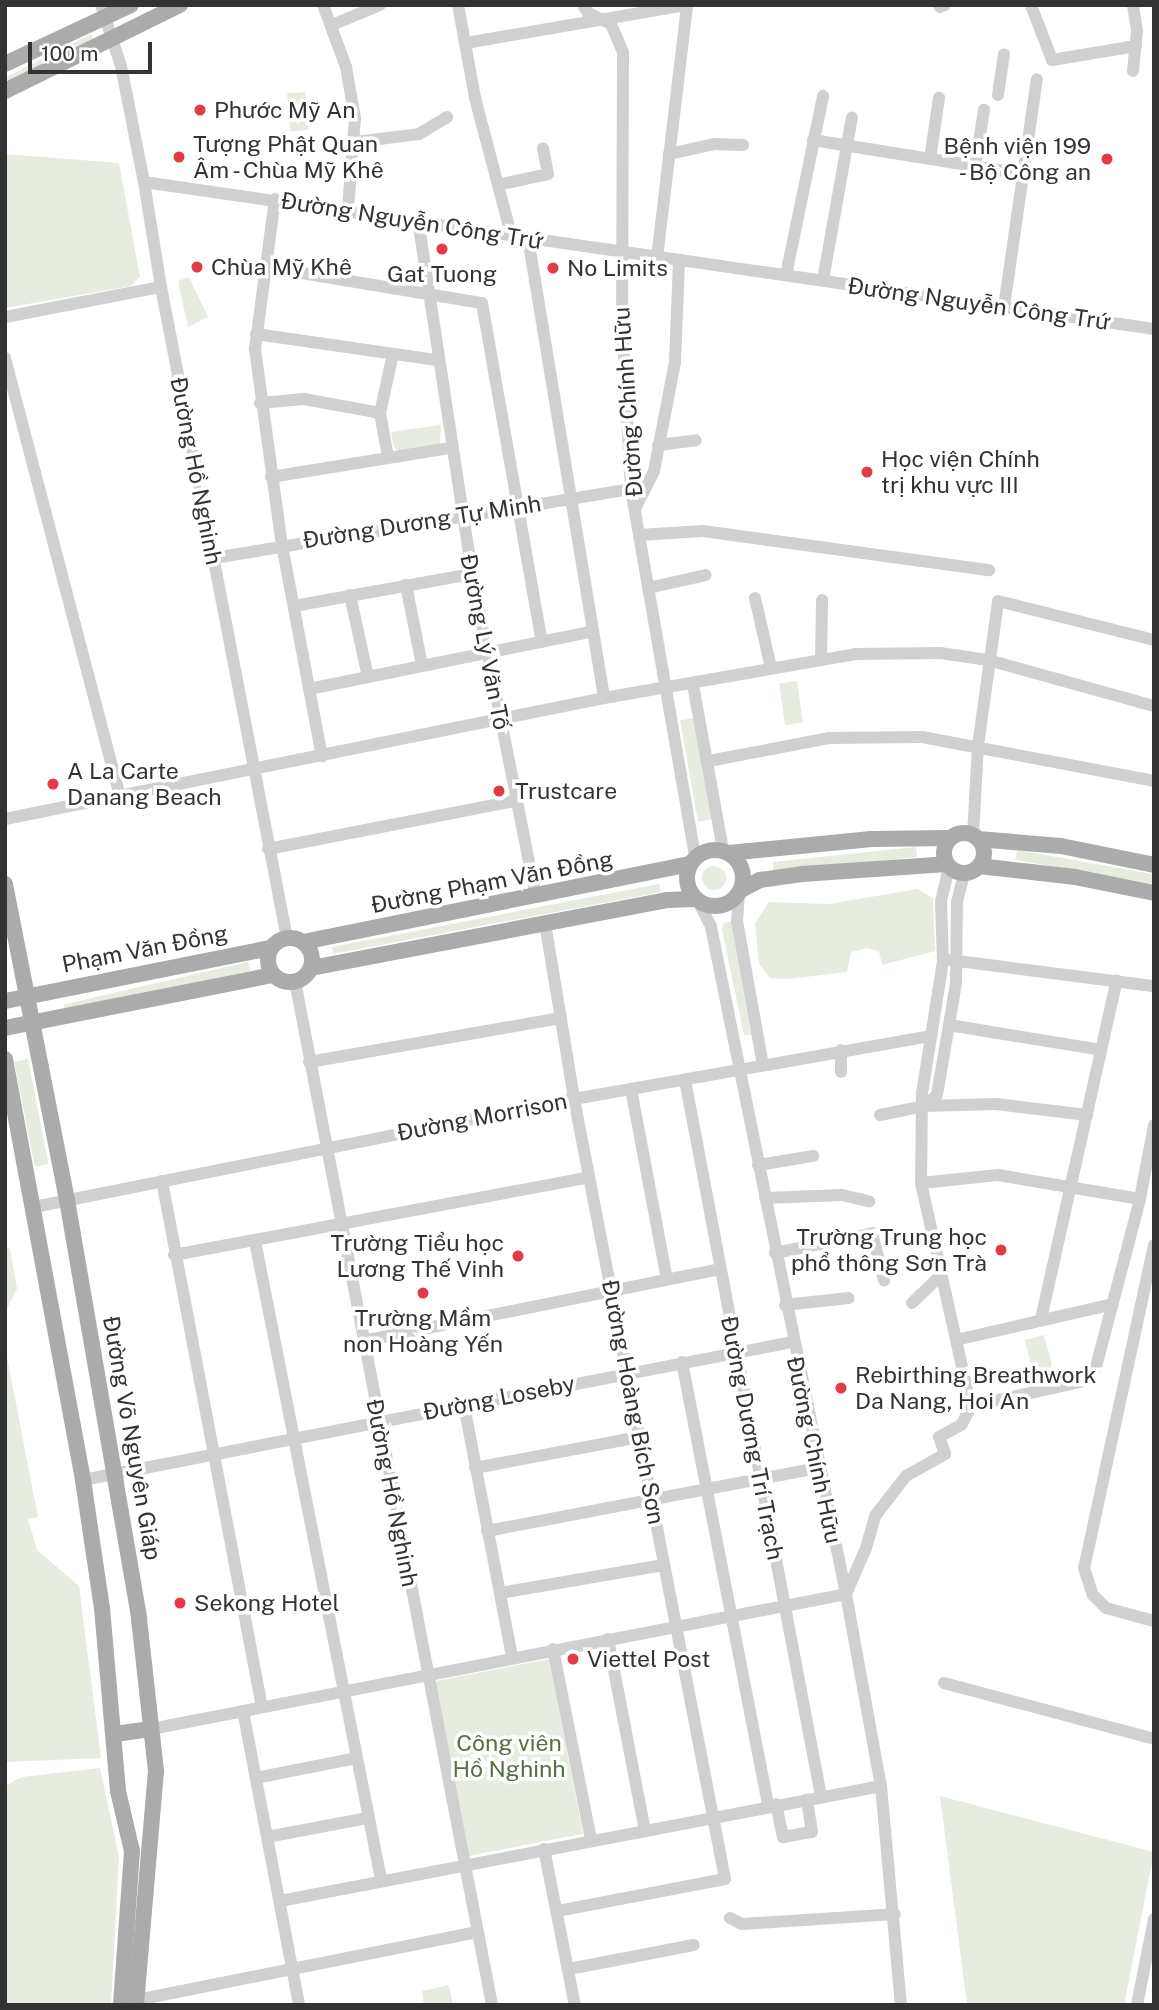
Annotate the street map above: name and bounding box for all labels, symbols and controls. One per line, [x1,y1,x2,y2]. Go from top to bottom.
scale bar [32,28,156,72]
text: 100 m [41,41,98,66]
place label: Phước Mỹ An [214,96,356,124]
marker: Phước Mỹ An [192,102,208,118]
place label: Tượng Phật Quan Âm - Chùa Mỹ Khê [193,130,390,184]
place label: Bệnh viện 199 - Bộ Công an [943,132,1091,186]
marker: Tượng Phật Quan Âm - Chùa Mỹ Khê [171,149,187,165]
marker: Bệnh viện 199 - Bộ Công an [1097,149,1117,169]
street label: Đường Nguyễn Công Trứ [279,187,545,255]
marker: Gat Tuong [434,241,450,257]
place label: Chùa Mỹ Khê [211,253,352,281]
place label: No Limits [567,254,668,282]
marker: Chùa Mỹ Khê [189,259,205,275]
place label: Gat Tuong [387,260,497,288]
marker: No Limits [545,260,561,276]
street label: Đường Nguyễn Công Trứ [846,272,1112,336]
street label: Đường Chính Hữu [608,306,648,498]
street label: Đường Hồ Nghinh [164,375,228,567]
place label: Học viện Chính trị khu vực III [881,445,1040,499]
marker: Học viện Chính trị khu vực III [859,464,875,480]
street label: Đường Dương Tự Minh [301,490,543,554]
street label: Đường Lý Văn Tố [454,551,516,733]
place label: A La Carte Danang Beach [67,757,222,811]
marker: A La Carte Danang Beach [45,776,61,792]
place label: Trustcare [515,777,617,805]
marker: Trustcare [489,781,509,801]
street label: Đường Phạm Văn Đồng [368,845,616,919]
street label: Phạm Văn Đồng [59,919,231,979]
street label: Đường Morrison [395,1087,569,1147]
place label: Trường Trung học phổ thông Sơn Trà [791,1223,987,1277]
place label: Trường Tiểu học Lương Thế Vinh [331,1229,504,1283]
marker: Trường Trung học phổ thông Sơn Trà [993,1242,1009,1258]
marker: Trường Tiểu học Lương Thế Vinh [510,1248,526,1264]
street label: Đường Hoàng Bích Sơn [596,1277,670,1527]
marker: Trường Mầm non Hoàng Yến [415,1285,431,1301]
place label: Trường Mầm non Hoàng Yến [343,1304,503,1358]
street label: Đường Võ Nguyên Giáp [97,1313,167,1563]
street label: Đường Dương Trí Trạch [715,1314,789,1562]
street label: Đường Chính Hữu [781,1354,847,1546]
place label: Rebirthing Breathwork Da Nang, Hoi An [855,1361,1096,1415]
street label: Đường Loseby [421,1370,577,1426]
marker: Rebirthing Breathwork Da Nang, Hoi An [833,1380,849,1396]
street label: Đường Hồ Nghinh [360,1397,424,1589]
place label: Sekong Hotel [194,1589,340,1617]
marker: Sekong Hotel [172,1595,188,1611]
place label: Viettel Post [587,1645,710,1673]
marker: Viettel Post [565,1651,581,1667]
park label: Công viên Hồ Nghinh [452,1729,566,1783]

